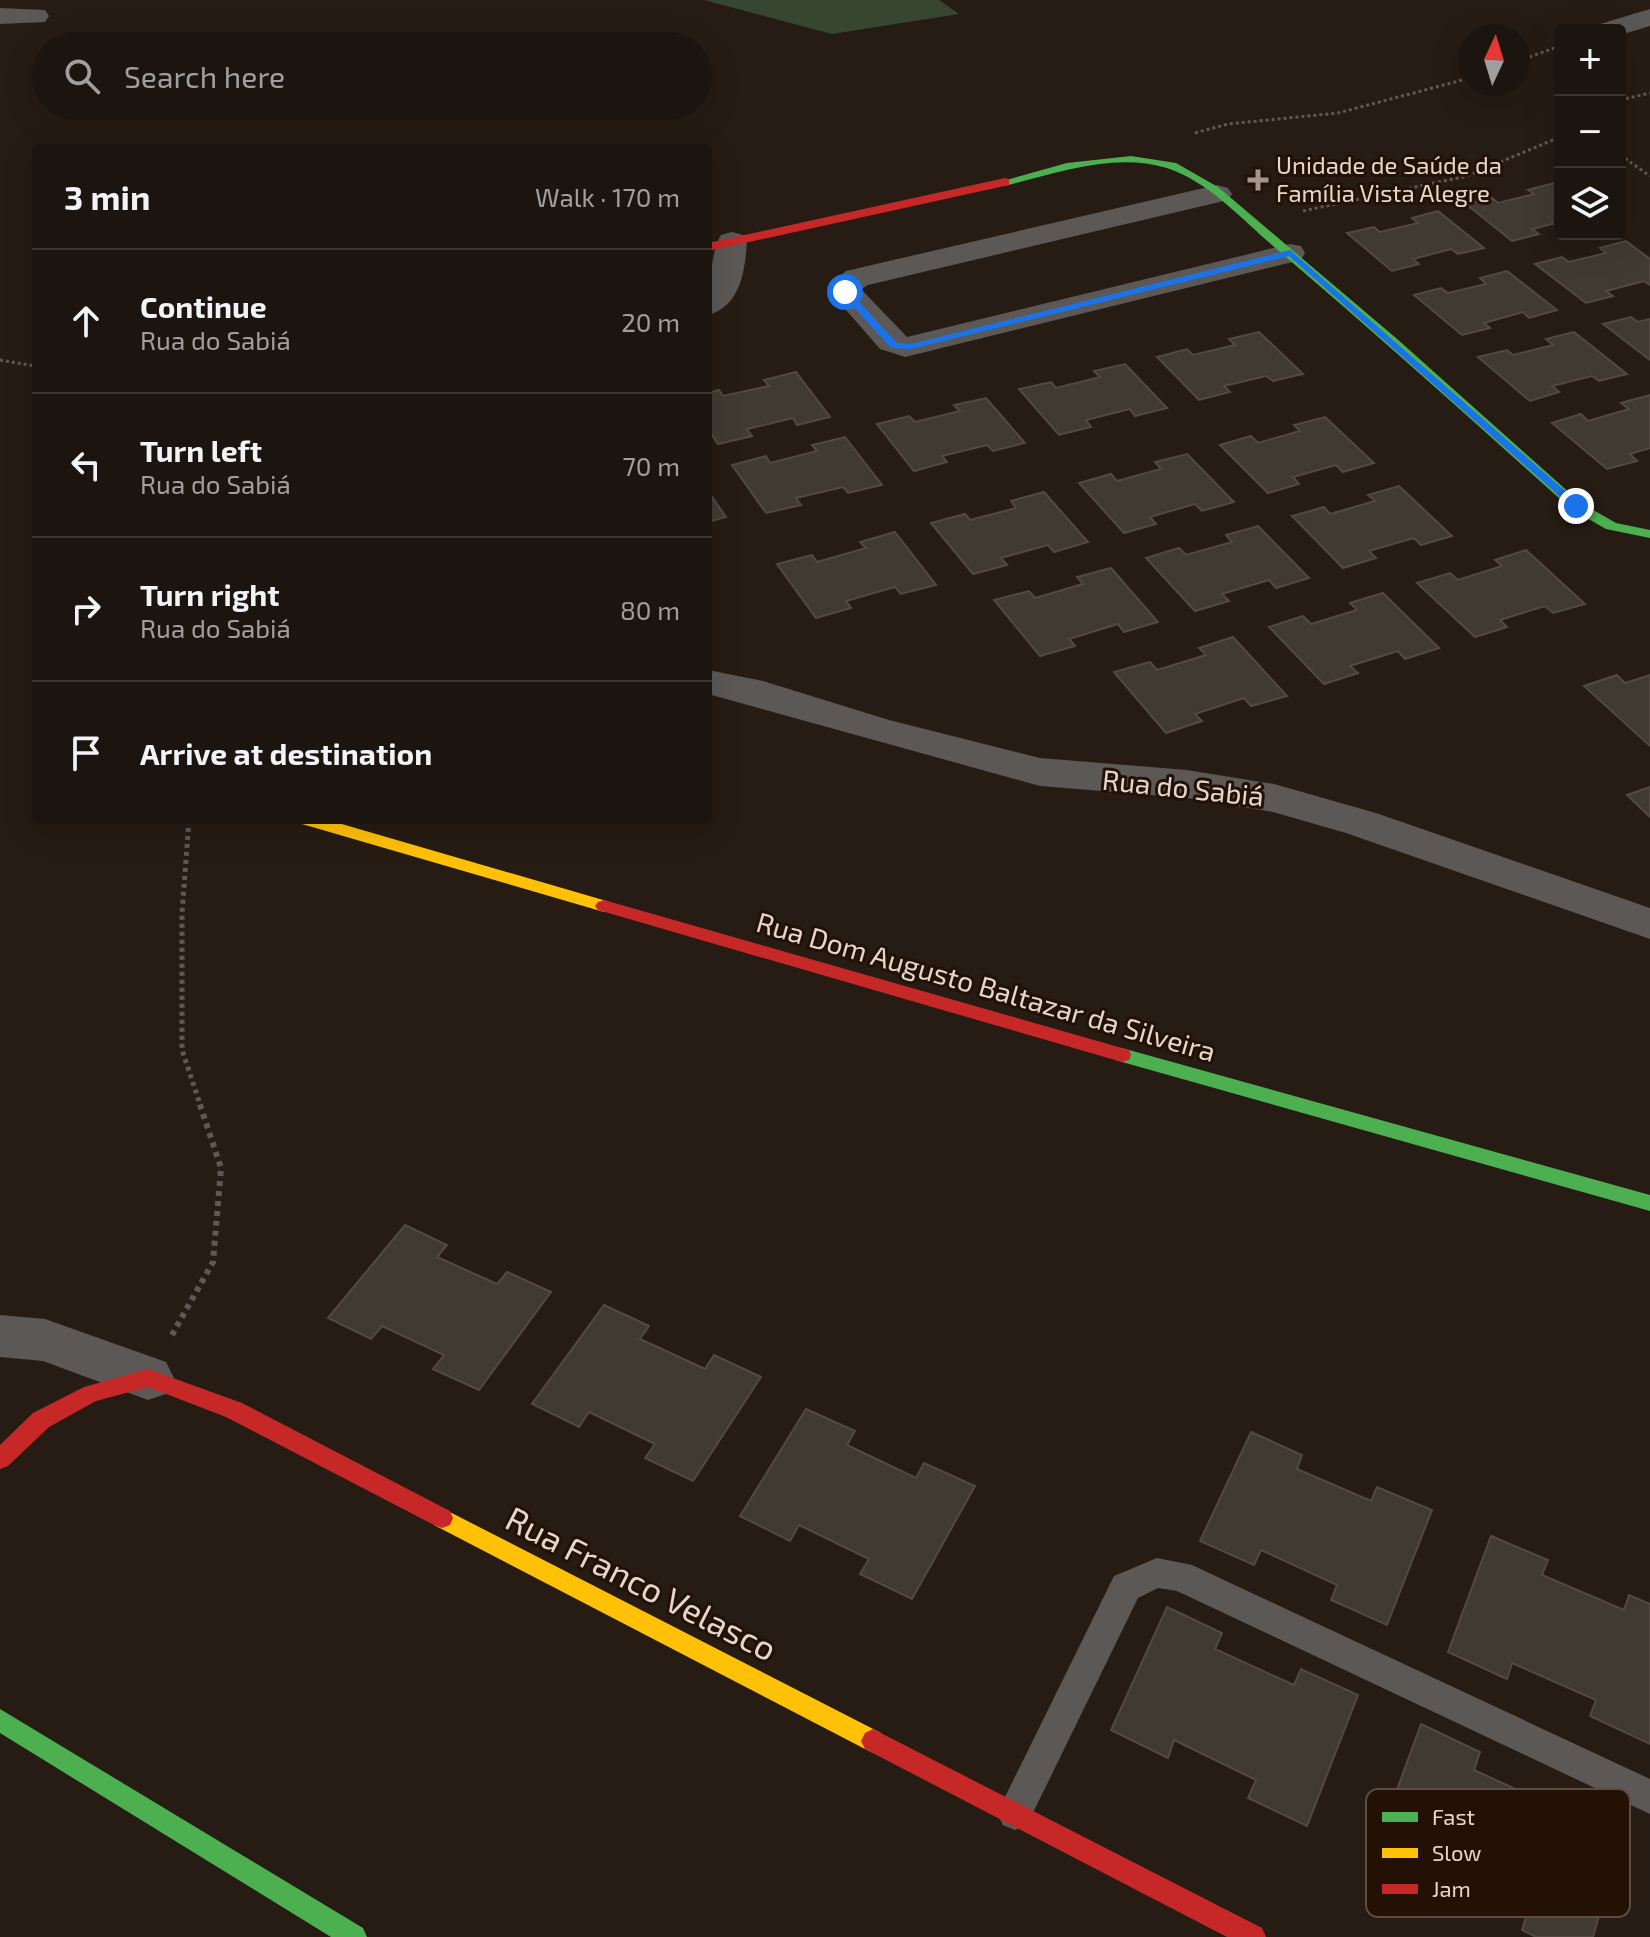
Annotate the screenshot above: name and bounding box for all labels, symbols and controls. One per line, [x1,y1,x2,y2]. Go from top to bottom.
north arrow [1458,24,1530,96]
map controls [1554,24,1626,240]
button: + [1554,24,1626,96]
search box [32,32,712,120]
icon: search [60,54,104,98]
text: Search here [124,58,285,94]
button: − [1554,96,1626,168]
place label: Unidade de Saúde da Família Vista Alegre [1276,150,1502,207]
button: layers [1554,168,1626,240]
marker: Unidade de Saúde da Família Vista Alegre [1247,169,1269,191]
text: 3 min [64,176,150,217]
text: Walk · 170 m [535,181,680,212]
route start [827,274,863,310]
text: Continue [140,288,267,324]
icon: ahead [64,299,108,343]
text: 20 m [621,306,680,337]
text: Rua do Sabiá [140,324,291,355]
text: Turn left [140,432,262,468]
icon: left [64,443,108,487]
text: 70 m [622,450,680,481]
text: Rua do Sabiá [140,468,291,499]
route end [1558,488,1594,524]
text: Turn right [140,576,280,612]
icon: right [64,587,108,631]
text: 80 m [620,594,680,625]
text: Rua do Sabiá [140,612,291,643]
icon: arrive [64,731,108,775]
text: Arrive at destination [140,735,432,771]
street label: Rua do Sabiá [1101,762,1266,812]
street label: Rua Dom Augusto Baltazar da Silveira [753,904,1220,1068]
street label: Rua Franco Velasco [500,1497,784,1669]
legend [1366,1789,1630,1917]
text: Fast [1432,1803,1475,1829]
text: Slow [1432,1839,1481,1865]
text: Jam [1432,1875,1471,1901]

